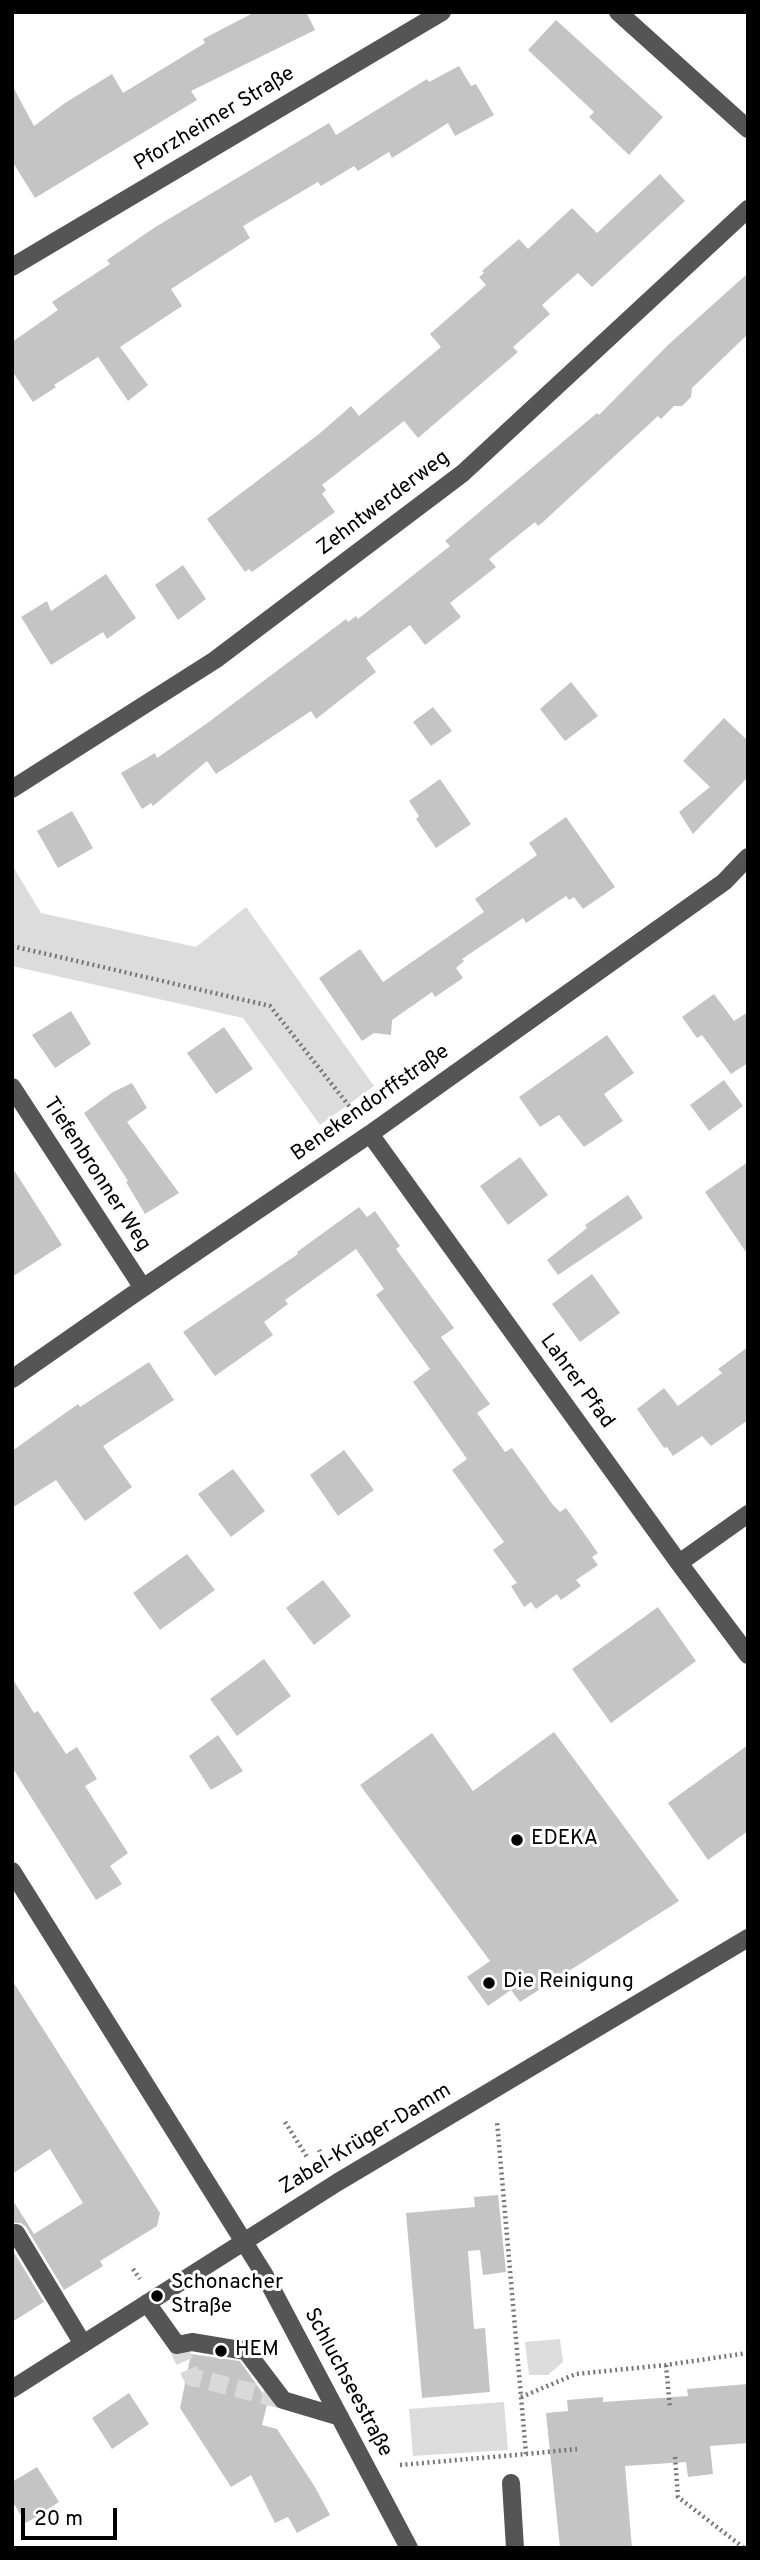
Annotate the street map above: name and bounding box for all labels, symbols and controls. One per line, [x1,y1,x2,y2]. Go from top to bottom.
street label: Pforzheimer Straße [130,62,300,178]
street label: Zehntwerderweg [313,446,455,562]
street label: Benekendorffstraße [287,1040,455,1168]
street label: Tiefenbronner Weg [37,1093,155,1257]
street label: Lahrer Pfad [533,1330,619,1434]
place label: EDEKA [531,1827,598,1853]
marker: EDEKA [509,1832,525,1848]
place label: Die Reinigung [503,1970,634,1996]
marker: Die Reinigung [481,1975,497,1991]
street label: Zabel-Krüger-Damm [276,2079,456,2201]
place label: Schonacher Straße [171,2271,283,2321]
marker: Schonacher Straße [149,2288,165,2304]
street label: Schluchseestraße [297,2304,397,2462]
place label: HEM [235,2338,279,2364]
marker: HEM [213,2343,229,2359]
scale bar [24,2494,121,2538]
text: 20 m [34,2506,83,2533]

